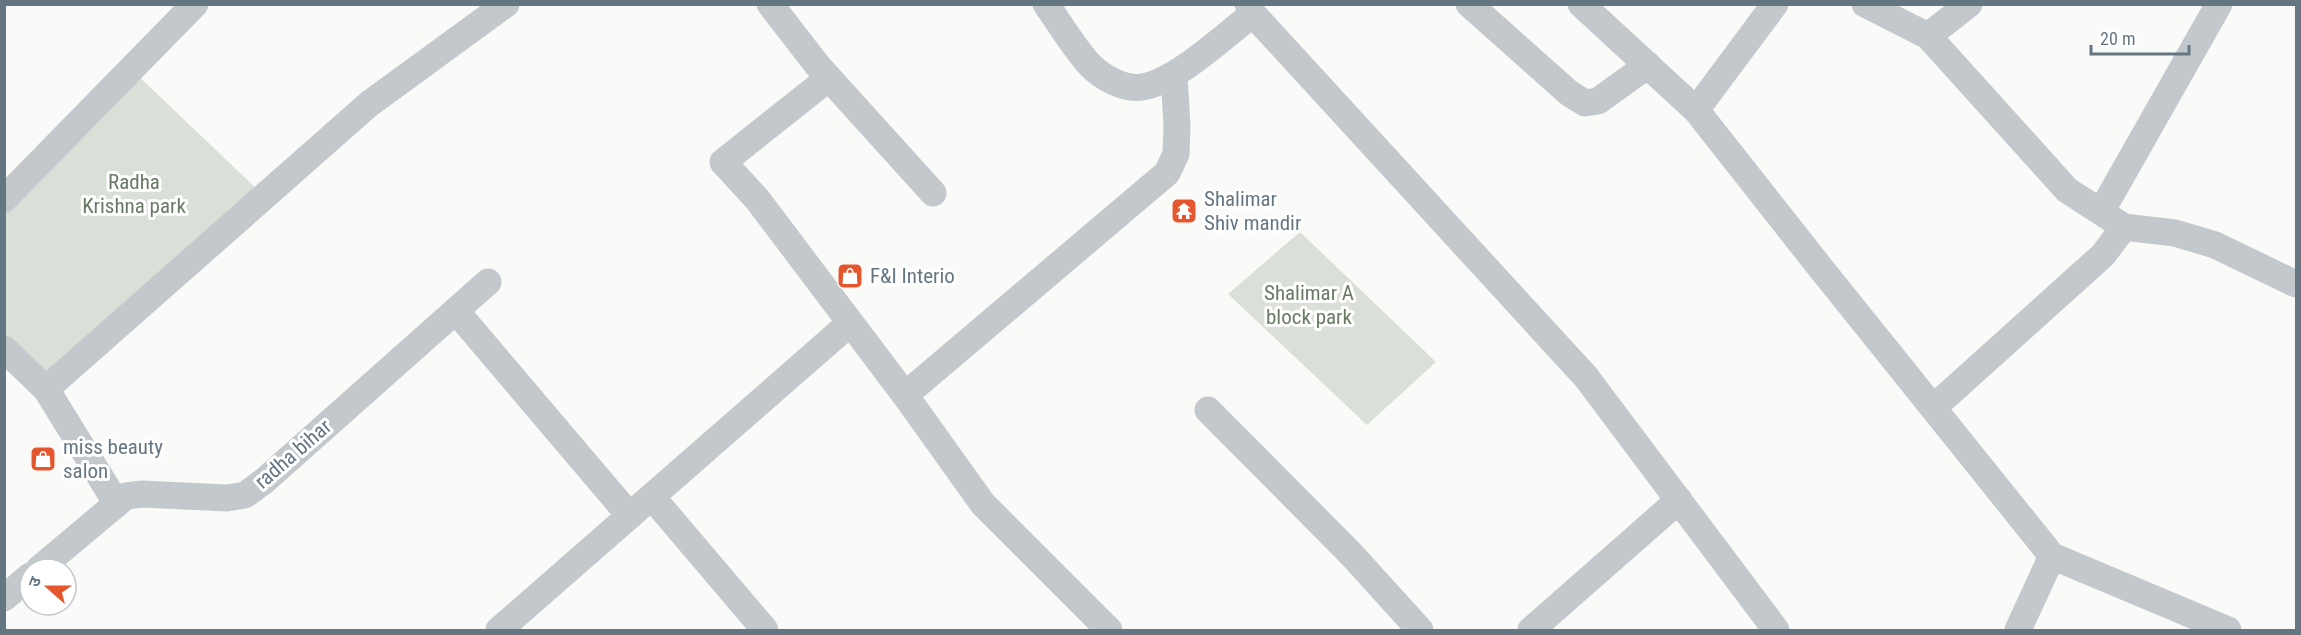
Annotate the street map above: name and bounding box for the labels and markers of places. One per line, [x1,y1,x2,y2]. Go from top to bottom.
place label: Shalimar Shiv mandir [1204,187,1301,235]
temple icon: Shalimar Shiv mandir [1169,196,1199,226]
shop icon: F&I Interio [835,261,865,291]
place label: F&I Interio [870,264,955,288]
place label: miss beauty salon [63,435,163,483]
shop icon: miss beauty salon [28,444,58,474]

